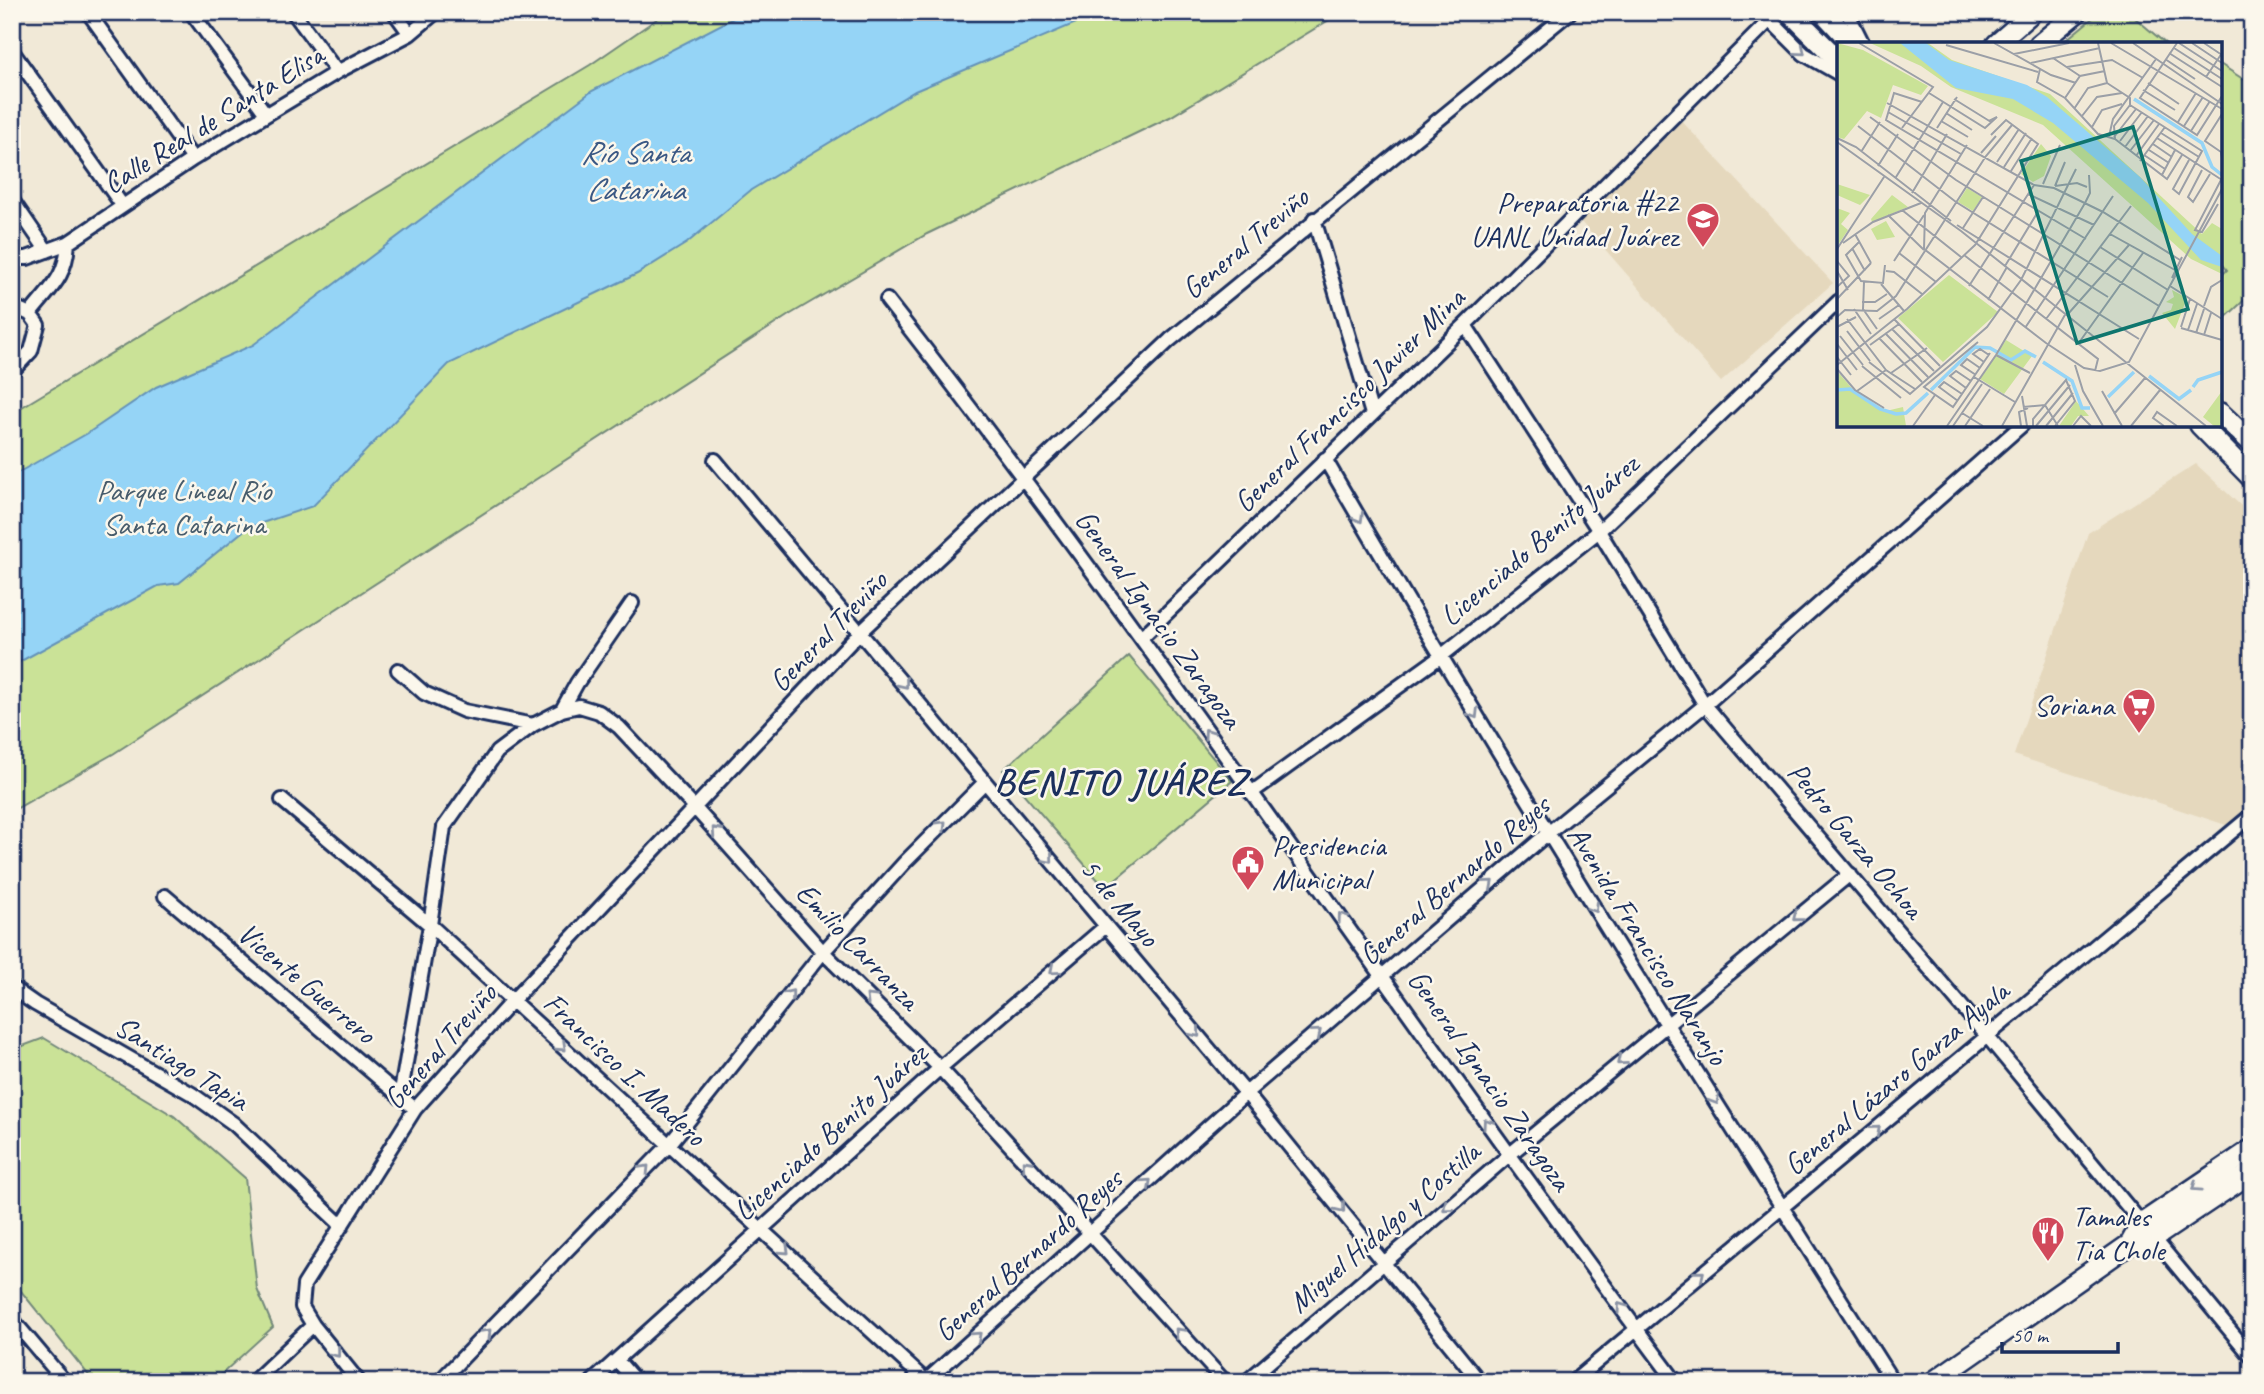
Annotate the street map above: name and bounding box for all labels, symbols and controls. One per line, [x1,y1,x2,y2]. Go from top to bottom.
street label: Calle Real de Santa Elisa [96,34,333,202]
inset map [1837,42,2222,427]
one-way arrow [1793,43,1806,55]
water label: Río Santa Catarina [581,132,693,210]
street label: General Treviño [1174,178,1317,307]
place label: Preparatoria #22 UANL Unidad Juárez [1471,183,1681,255]
school or university icon: Preparatoria #22 UANL Unidad Juárez [1684,200,1722,249]
street label: General Francisco Javier Mina [1225,278,1474,520]
street label: Licenciado Benito Juárez [1432,444,1648,634]
park label: Parque Lineal Río Santa Catarina [97,471,273,543]
street label: General Ignacio Zaragoza [1067,502,1252,737]
one-way arrow [1351,510,1364,523]
street label: General Treviño [761,561,896,700]
one-way arrow [895,677,908,689]
place label: Soriana [2034,686,2116,724]
supermarket icon: Soriana [2120,686,2158,735]
one-way arrow [1466,707,1479,720]
one-way arrow [1204,728,1217,741]
street label: Pedro Garza Ochoa [1779,754,1934,928]
district label: BENITO JUÁREZ [994,758,1251,805]
street label: General Bernardo Reyes [1351,785,1559,973]
street label: Avenida Francisco Naranjo [1559,818,1738,1073]
one-way arrow [933,820,946,833]
one-way arrow [712,826,724,839]
place label: Presidencia Municipal [1272,826,1387,898]
public building icon: Presidencia Municipal [1229,843,1267,892]
street label: 5 de Mayo [1072,850,1169,955]
one-way arrow [1041,851,1053,864]
street label: Emilio Carranza [788,874,930,1020]
one-way arrow [1481,880,1494,892]
one-way arrow [1585,900,1598,913]
one-way arrow [1792,909,1805,921]
one-way arrow [1338,913,1350,925]
street label: Vicente Guerrero [230,914,385,1053]
one-way arrow [1049,962,1062,974]
street label: General Ignacio Zaragoza [1399,962,1582,1200]
street label: General Lázaro Garza Ayala [1776,971,2018,1183]
street label: General Treviño [375,974,506,1117]
street label: Francisco I. Madero [536,984,715,1155]
one-way arrow [781,990,794,1002]
one-way arrow [865,994,878,1007]
street label: Santiago Tapia [108,1007,258,1120]
one-way arrow [1188,1025,1200,1038]
one-way arrow [1308,1029,1321,1041]
street label: Licenciado Benito Juárez [725,1033,937,1229]
one-way arrow [554,1039,567,1051]
one-way arrow [1616,1053,1629,1065]
one-way arrow [1707,1093,1720,1106]
one-way arrow [1482,1118,1495,1131]
one-way arrow [1868,1125,1880,1138]
street label: Miguel Hidalgo y Costilla [1280,1132,1490,1321]
street label: General Bernardo Reyes [926,1158,1132,1350]
one-way arrow [1021,1159,1034,1172]
one-way arrow [636,1165,649,1178]
one-way arrow [1138,1179,1151,1192]
one-way arrow [2191,1179,2204,1191]
place label: Tamales Tia Chole [2072,1197,2167,1269]
one-way arrow [1442,1199,1454,1212]
one-way arrow [1333,1200,1345,1213]
restaurant icon: Tamales Tia Chole [2029,1214,2067,1263]
one-way arrow [777,1241,790,1254]
one-way arrow [1692,1271,1705,1283]
one-way arrow [1617,1303,1629,1315]
scale bar [2002,1310,2117,1354]
text: 50 m [2012,1322,2050,1348]
one-way arrow [1175,1327,1187,1340]
one-way arrow [478,1328,491,1341]
one-way arrow [969,1331,982,1344]
one-way arrow [328,1346,341,1358]

